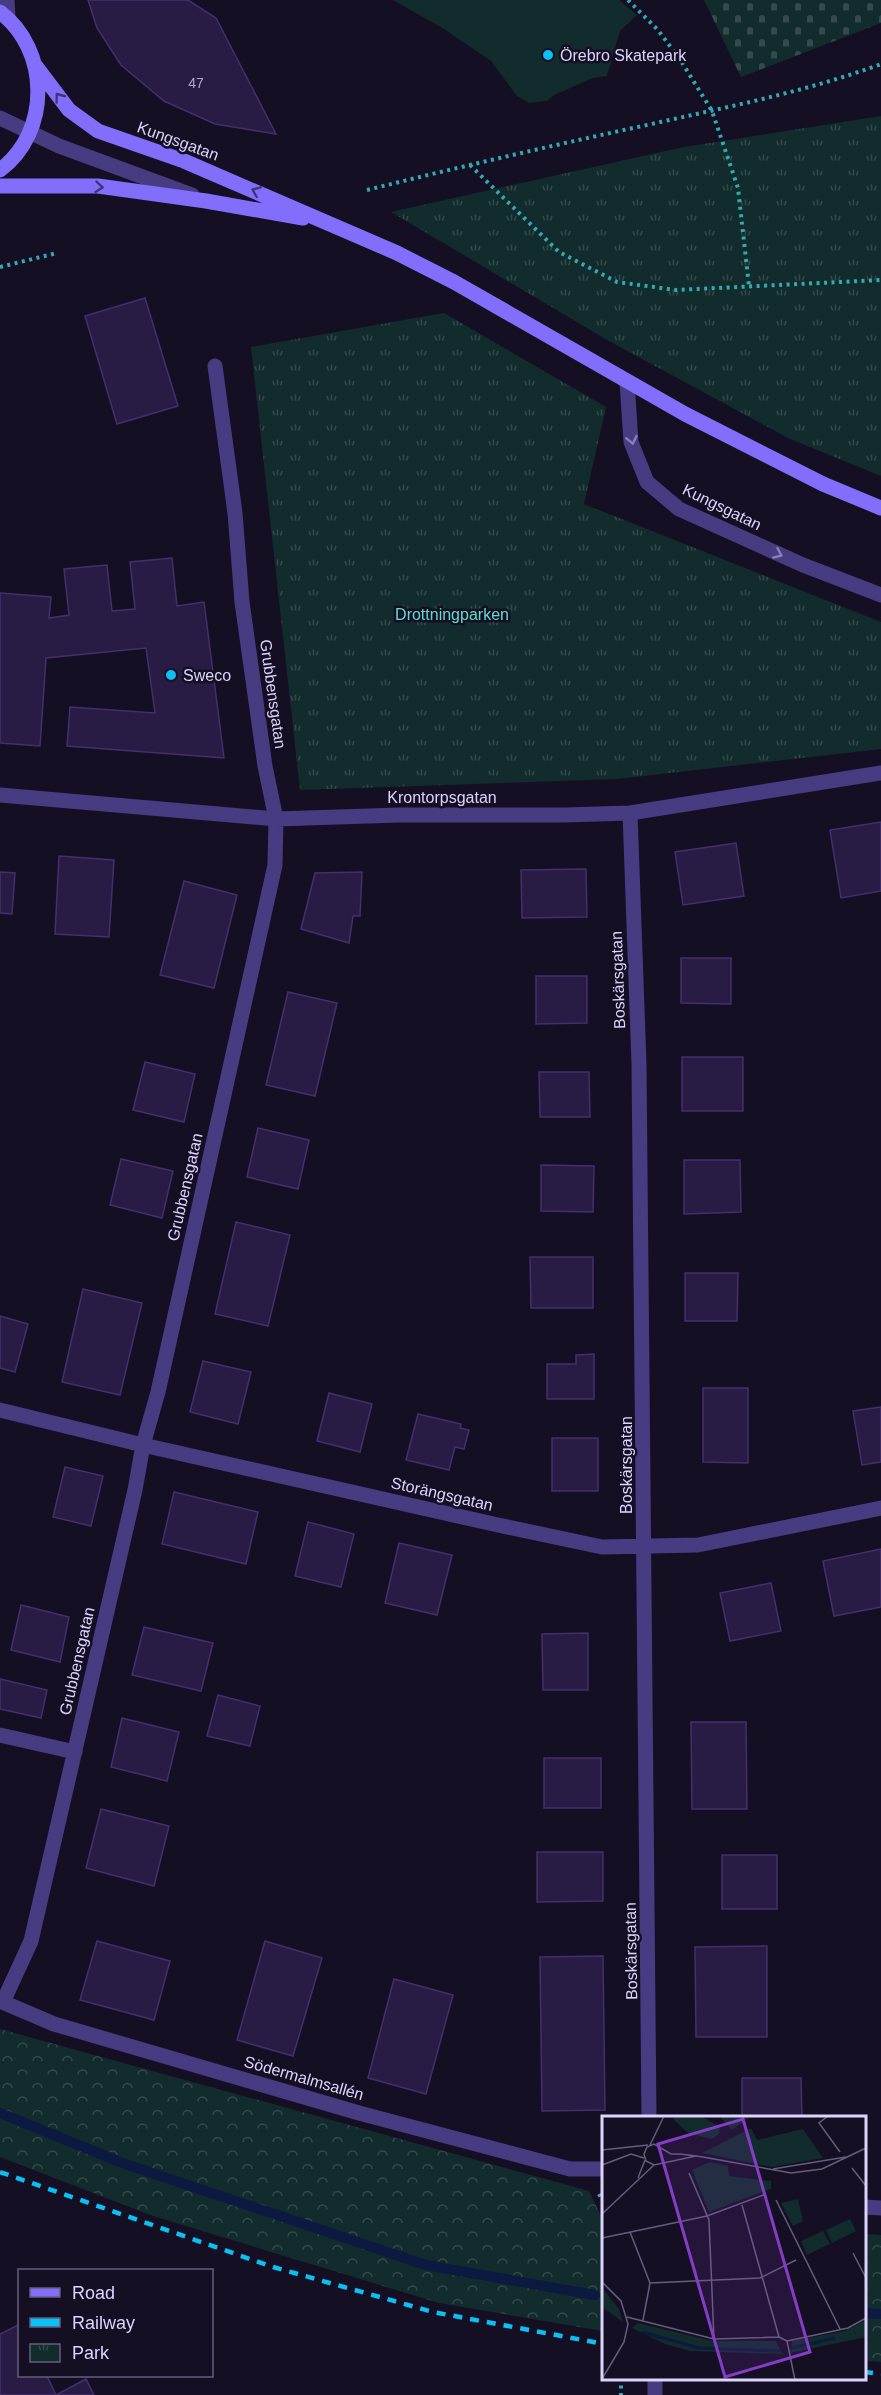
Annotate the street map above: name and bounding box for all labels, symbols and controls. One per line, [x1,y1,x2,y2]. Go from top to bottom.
place label: Örebro Skatepark [560,47,687,64]
marker: Örebro Skatepark [541,48,555,62]
house number: 47 [188,75,204,91]
one-way arrow [55,92,66,103]
street label: Kungsgatan [135,118,221,164]
one-way arrow [95,180,104,193]
one-way arrow [252,186,263,198]
one-way arrow [625,435,638,445]
street label: Kungsgatan [680,481,764,533]
one-way arrow [772,546,783,558]
park label: Drottningparken [395,606,509,623]
street label: Grubbensgatan [257,638,289,750]
place label: Sweco [183,667,231,684]
marker: Sweco [164,668,178,682]
street label: Krontorpsgatan [387,789,497,806]
street label: Boskärsgatan [608,931,628,1029]
street label: Grubbensgatan [164,1131,206,1243]
street label: Boskärsgatan [618,1416,635,1514]
street label: Storängsgatan [389,1474,495,1514]
street label: Grubbensgatan [56,1605,98,1717]
street label: Boskärsgatan [622,1902,640,2000]
street label: Södermalmsallén [242,2053,366,2103]
inset map [602,2116,866,2380]
legend [18,2269,213,2377]
text: Road [72,2283,115,2303]
text: Railway [72,2313,135,2333]
text: Park [72,2343,110,2363]

